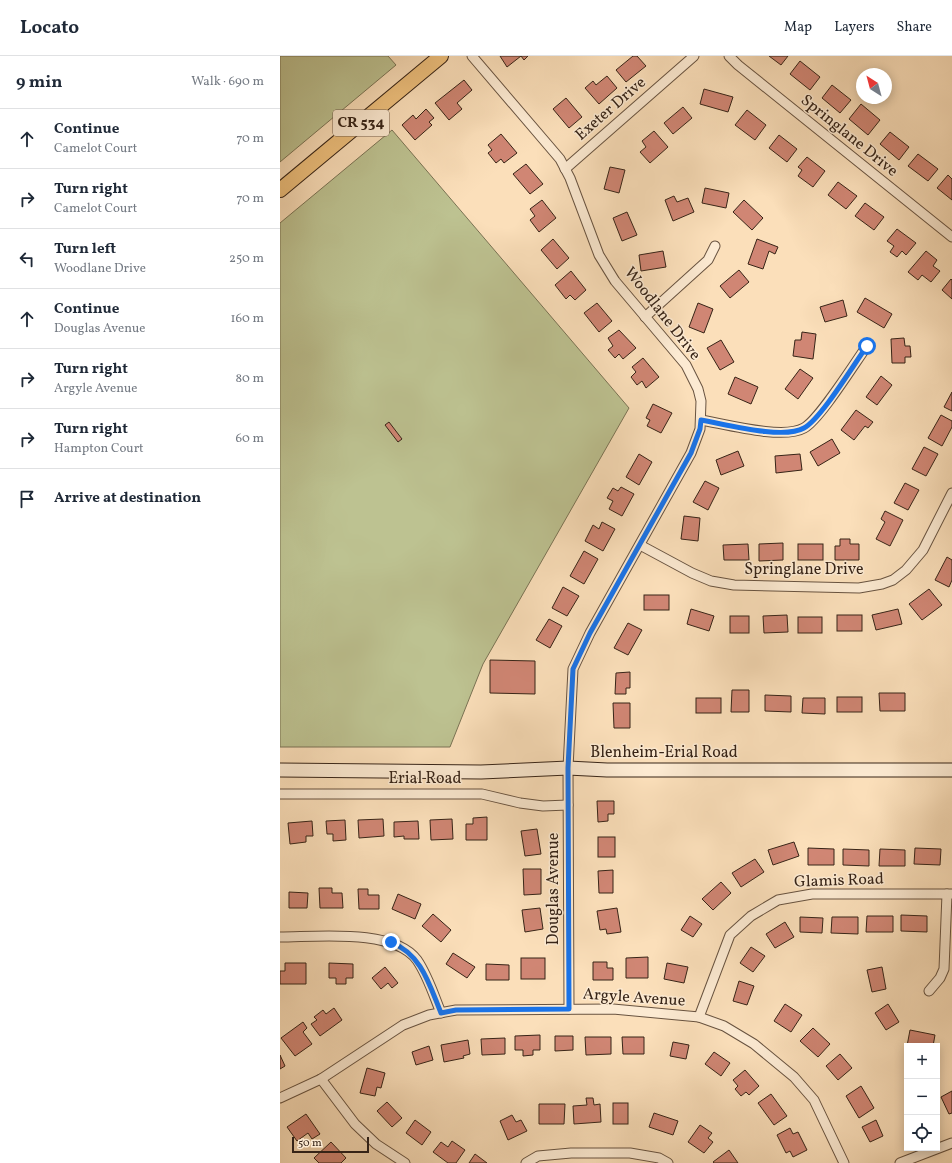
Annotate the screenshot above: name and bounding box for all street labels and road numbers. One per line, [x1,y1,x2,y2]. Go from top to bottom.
street label: Exeter Drive [571,72,651,146]
street label: Springlane Drive [796,90,902,182]
road number: CR 534 [333,110,389,136]
street label: Woodlane Drive [619,263,705,365]
street label: Springlane Drive [744,559,864,581]
street label: Blenheim-Erial Road [590,742,738,764]
street label: Erial Road [388,768,462,790]
street label: Douglas Avenue [543,833,565,945]
street label: Glamis Road [794,868,884,894]
street label: Argyle Avenue [582,983,686,1013]

